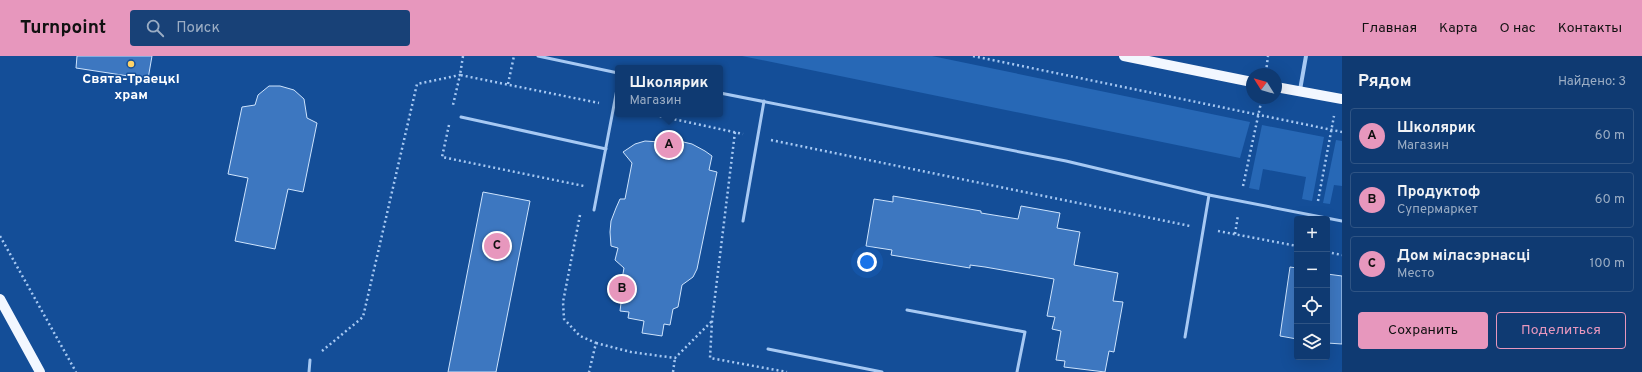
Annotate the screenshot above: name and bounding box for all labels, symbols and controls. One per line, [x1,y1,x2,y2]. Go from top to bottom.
search box [130,10,410,46]
text: Turnpoint [20,16,106,40]
icon: search [144,17,166,39]
text: Поиск [176,19,220,38]
text: Главная [1362,20,1417,37]
text: Карта [1439,20,1477,37]
text: О нас [1499,20,1536,37]
text: Контакты [1558,20,1622,37]
marker: Свята-Траецкі храм [126,59,136,69]
popup [615,65,723,117]
north arrow [1246,68,1282,104]
place label: Свята-Траецкі храм [82,71,180,104]
text: Рядом [1358,71,1411,93]
text: Школярик [630,74,708,93]
text: Найдено: 3 [1558,74,1626,90]
text: Магазин [630,93,681,109]
text: Школярик [1397,119,1476,138]
text: A [1367,128,1377,144]
text: 60 m [1595,128,1625,144]
pin: A [656,130,682,160]
text: Магазин [1397,138,1449,154]
text: Продуктоф [1397,183,1480,202]
text: B [1368,192,1376,208]
text: 60 m [1595,192,1625,208]
text: Супермаркет [1397,202,1478,218]
map controls [1294,216,1330,360]
button: + [1294,216,1330,252]
pin: C [484,231,510,261]
text: Дом міласэрнасці [1397,247,1530,266]
your location [857,252,877,272]
button: − [1294,252,1330,288]
text: C [1368,256,1376,272]
text: 100 m [1589,256,1625,272]
text: Место [1397,266,1434,282]
pin: B [609,274,635,304]
button: locate [1294,288,1330,324]
button: Сохранить [1358,312,1488,349]
button: Поделиться [1496,312,1626,349]
button: layers [1294,324,1330,360]

